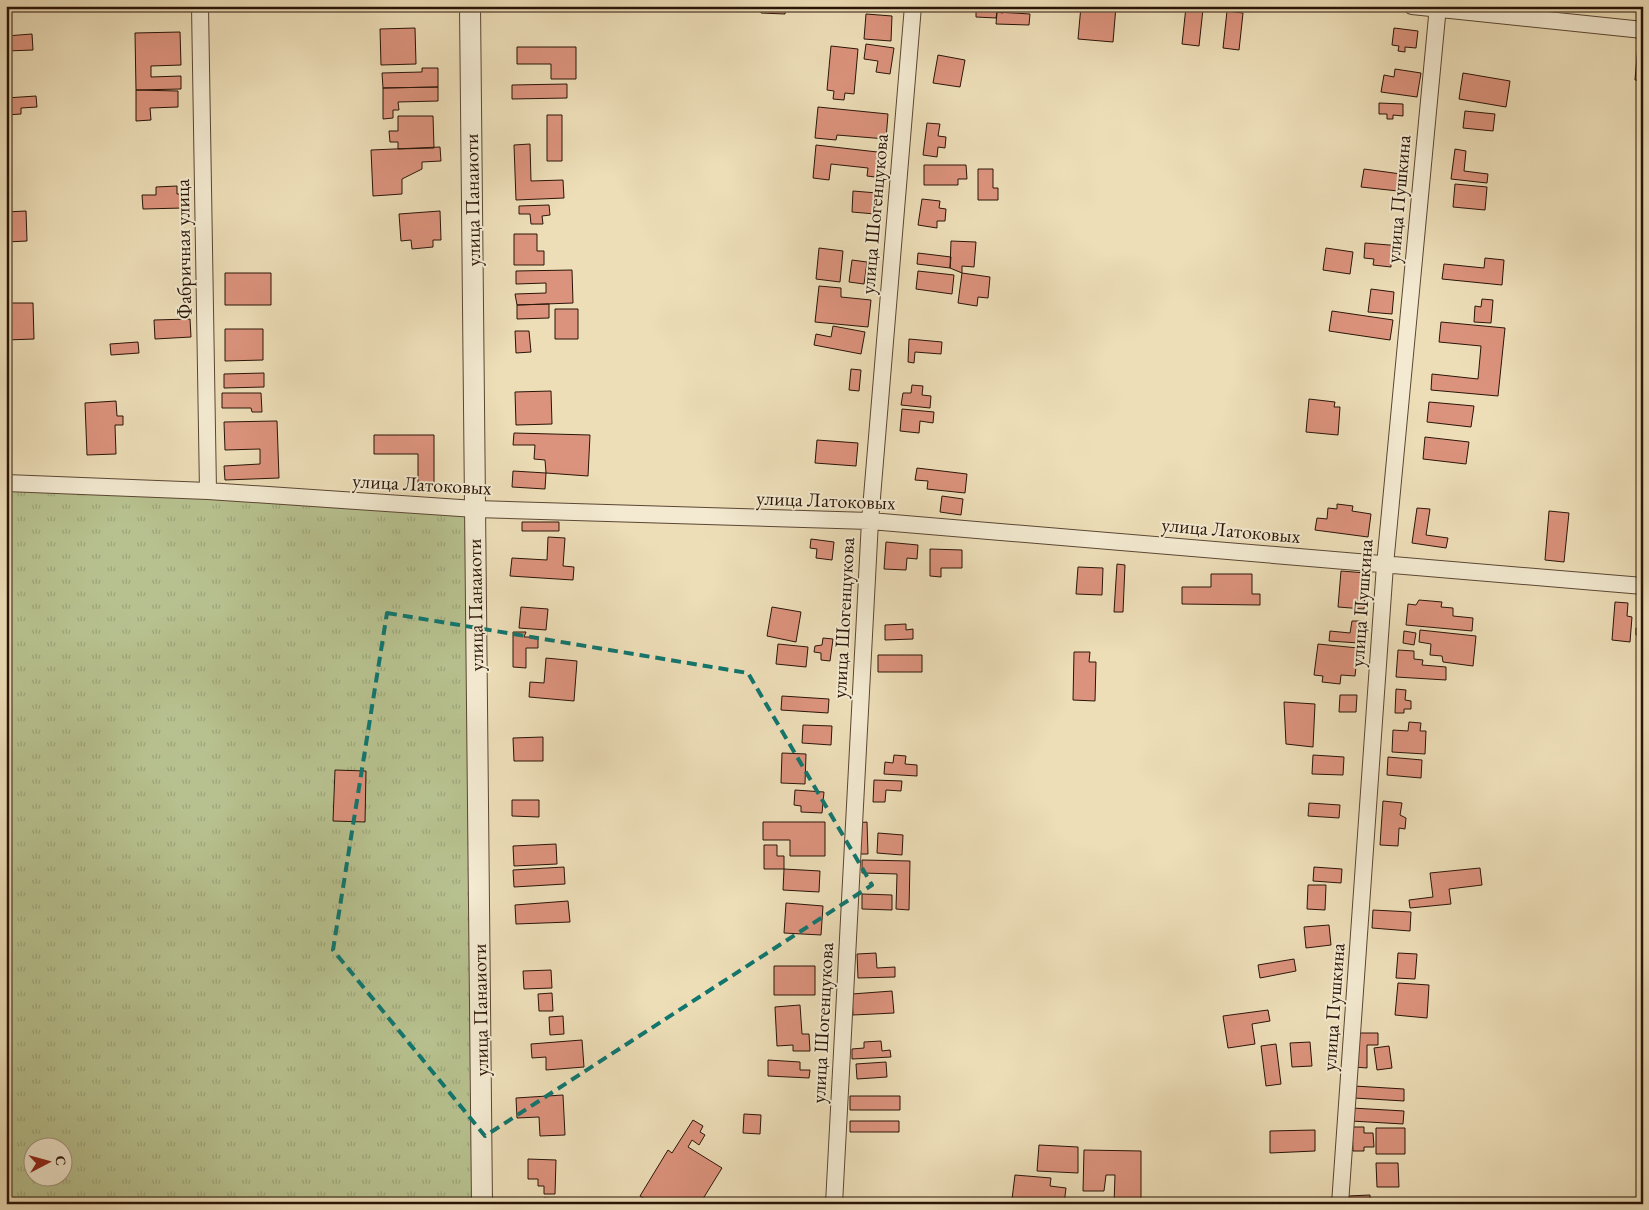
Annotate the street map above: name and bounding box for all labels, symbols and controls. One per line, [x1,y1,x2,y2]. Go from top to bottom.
street label: улица Панаиоти [458,133,486,267]
street label: улица Шогенцукова [854,133,894,295]
street label: улица Пушкина [1379,134,1417,264]
street label: Фабричная улица [169,179,197,319]
street label: улица Латоковых [352,467,493,501]
street label: улица Латоковых [756,485,896,515]
street label: улица Латоковых [1160,511,1302,549]
street label: улица Шогенцукова [826,537,860,699]
street label: улица Панаиоти [461,538,489,672]
street label: улица Пушкина [1344,538,1378,668]
street label: улица Шогенцукова [805,942,839,1104]
street label: улица Пушкина [1316,942,1350,1072]
street label: улица Панаиоти [466,943,494,1077]
north arrow [22,1138,72,1188]
text: С [51,1155,70,1167]

